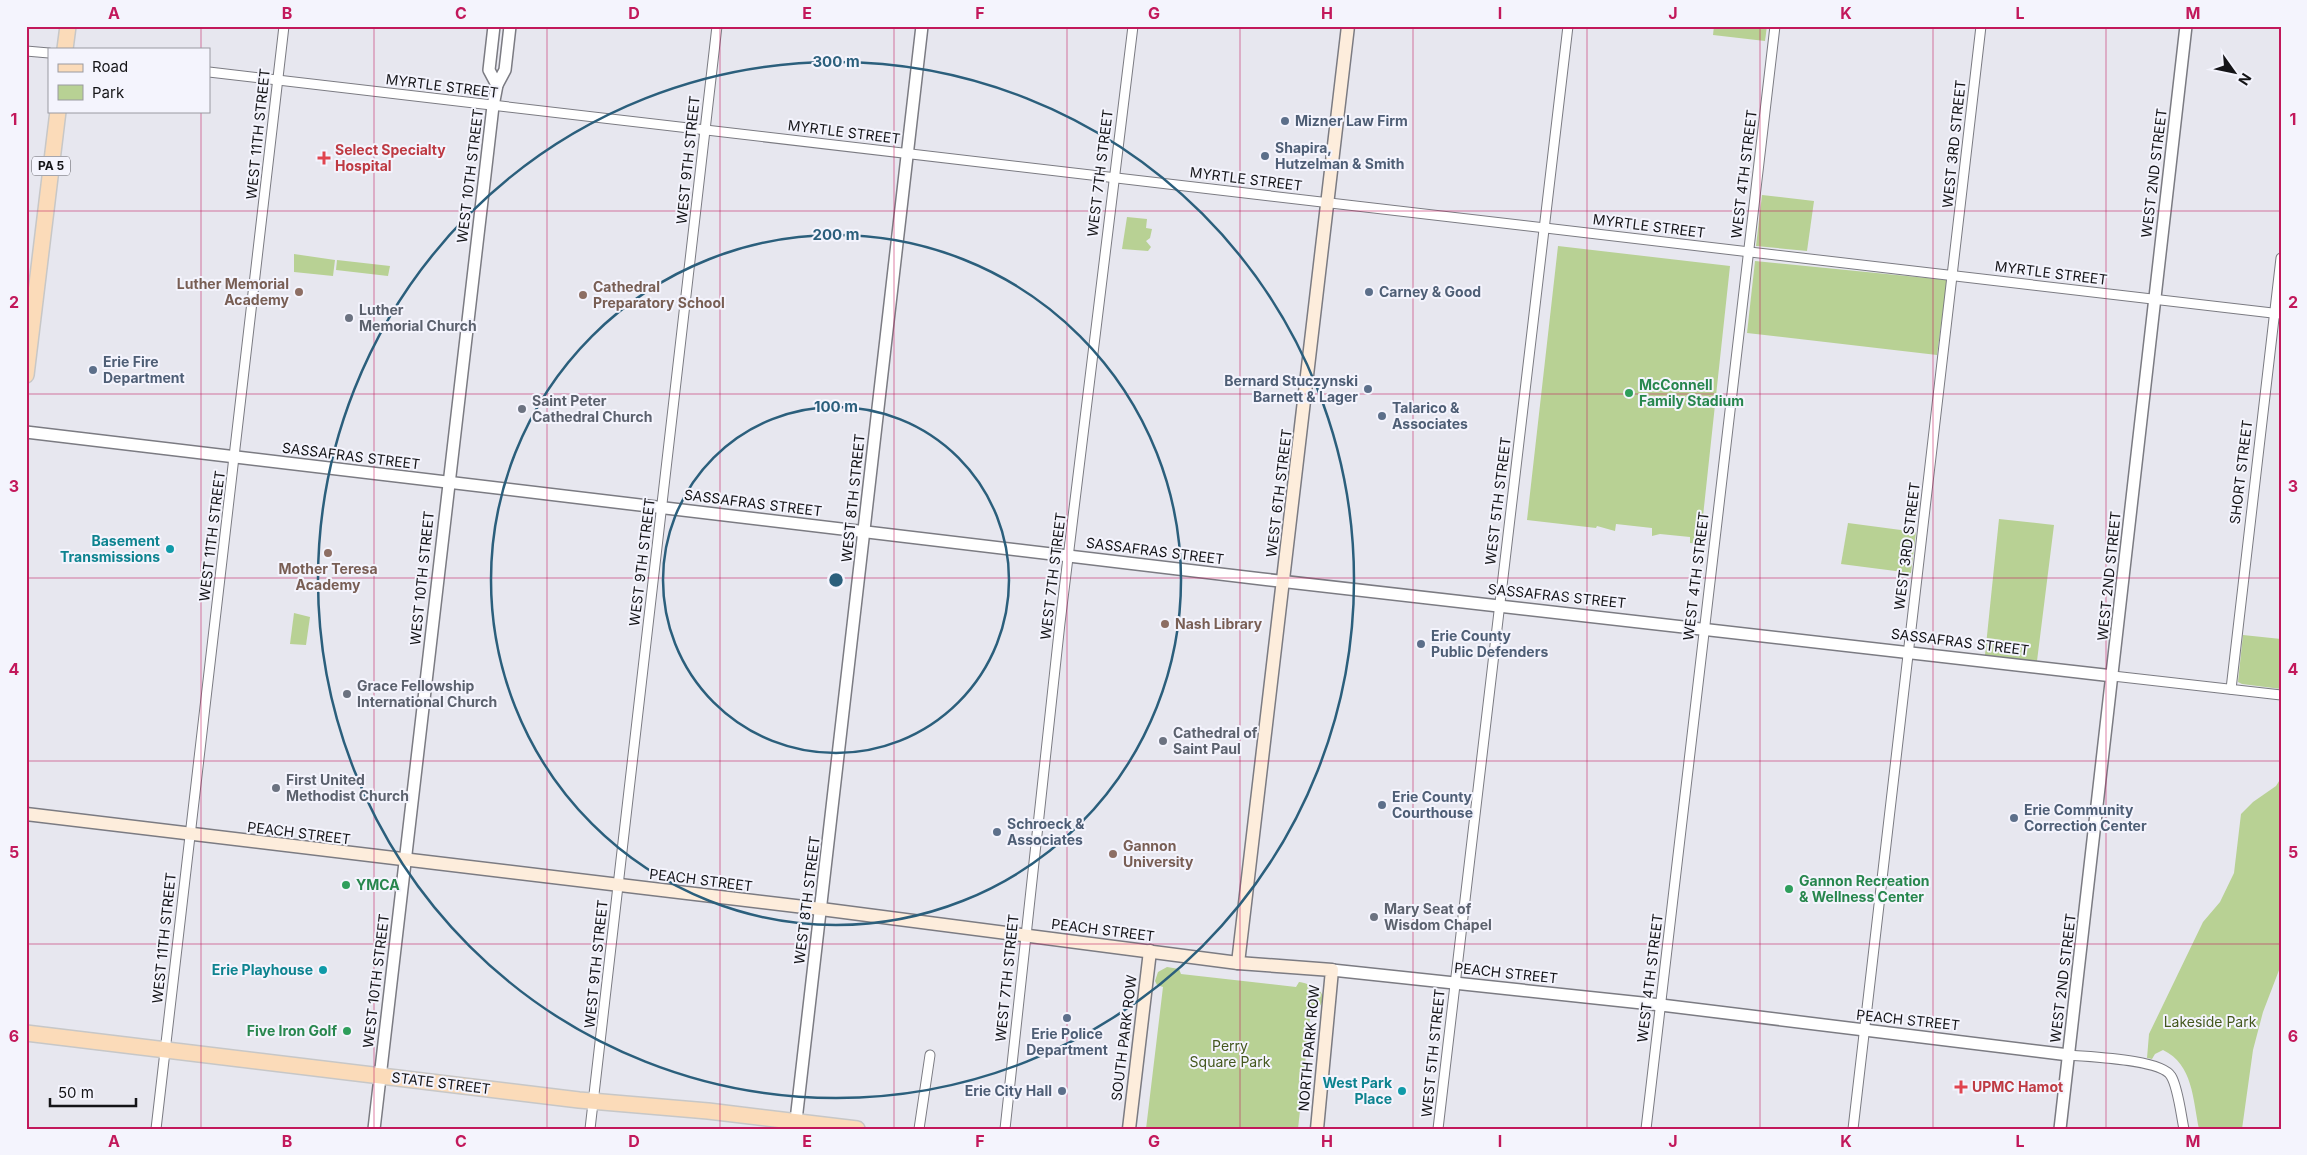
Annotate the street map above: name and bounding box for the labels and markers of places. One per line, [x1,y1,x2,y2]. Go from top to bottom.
place label: Mizner Law Firm [1295,112,1408,129]
marker: Mizner Law Firm [1279,115,1291,127]
place label: Shapira, Hutzelman & Smith [1275,139,1404,172]
place label: Select Specialty Hospital [335,141,446,174]
marker: Shapira, Hutzelman & Smith [1259,150,1271,162]
marker: Select Specialty Hospital [317,151,331,165]
place label: Luther Memorial Academy [177,275,290,308]
place label: Cathedral Preparatory School [593,278,725,311]
place label: Carney & Good [1379,283,1481,300]
marker: Luther Memorial Academy [293,286,305,298]
marker: Carney & Good [1363,286,1375,298]
marker: Cathedral Preparatory School [577,289,589,301]
place label: Luther Memorial Church [359,301,477,334]
marker: Luther Memorial Church [343,312,355,324]
place label: Erie Fire Department [103,353,185,386]
marker: Erie Fire Department [87,364,99,376]
place label: Bernard Stuczynski Barnett & Lager [1224,372,1358,405]
place label: McConnell Family Stadium [1639,376,1744,409]
marker: Bernard Stuczynski Barnett & Lager [1362,383,1374,395]
marker: McConnell Family Stadium [1623,387,1635,399]
place label: Saint Peter Cathedral Church [532,392,652,425]
place label: Talarico & Associates [1392,399,1468,432]
marker: Saint Peter Cathedral Church [516,403,528,415]
marker: Talarico & Associates [1376,410,1388,422]
place label: Basement Transmissions [60,532,160,565]
marker: Basement Transmissions [164,543,176,555]
marker: Mother Teresa Academy [322,547,334,559]
place label: Mother Teresa Academy [278,560,378,593]
centre of rings [827,571,845,589]
place label: Nash Library [1175,615,1263,632]
marker: Nash Library [1159,618,1171,630]
place label: Erie County Public Defenders [1431,627,1548,660]
marker: Erie County Public Defenders [1415,638,1427,650]
place label: Grace Fellowship International Church [357,677,497,710]
marker: Grace Fellowship International Church [341,688,353,700]
place label: Cathedral of Saint Paul [1173,724,1258,757]
marker: Cathedral of Saint Paul [1157,735,1169,747]
place label: First United Methodist Church [286,771,409,804]
marker: First United Methodist Church [270,782,282,794]
place label: Erie County Courthouse [1392,788,1473,821]
marker: Erie County Courthouse [1376,799,1388,811]
place label: Erie Community Correction Center [2024,801,2147,834]
marker: Erie Community Correction Center [2008,812,2020,824]
place label: Schroeck & Associates [1007,815,1085,848]
marker: Schroeck & Associates [991,826,1003,838]
place label: Gannon University [1123,837,1194,870]
marker: Gannon University [1107,848,1119,860]
place label: Gannon Recreation & Wellness Center [1799,872,1929,905]
place label: YMCA [356,876,400,893]
marker: YMCA [340,879,352,891]
marker: Gannon Recreation & Wellness Center [1783,883,1795,895]
place label: Mary Seat of Wisdom Chapel [1384,900,1492,933]
marker: Mary Seat of Wisdom Chapel [1368,911,1380,923]
place label: Erie Playhouse [212,961,313,978]
marker: Erie Playhouse [317,964,329,976]
marker: Erie Police Department [1061,1012,1073,1024]
place label: Five Iron Golf [247,1022,337,1039]
marker: Five Iron Golf [341,1025,353,1037]
place label: Erie Police Department [1026,1025,1108,1058]
place label: West Park Place [1322,1074,1393,1107]
place label: UPMC Hamot [1972,1078,2063,1095]
marker: UPMC Hamot [1954,1080,1968,1094]
place label: Erie City Hall [965,1082,1052,1099]
marker: Erie City Hall [1056,1085,1068,1097]
marker: West Park Place [1396,1085,1408,1097]

